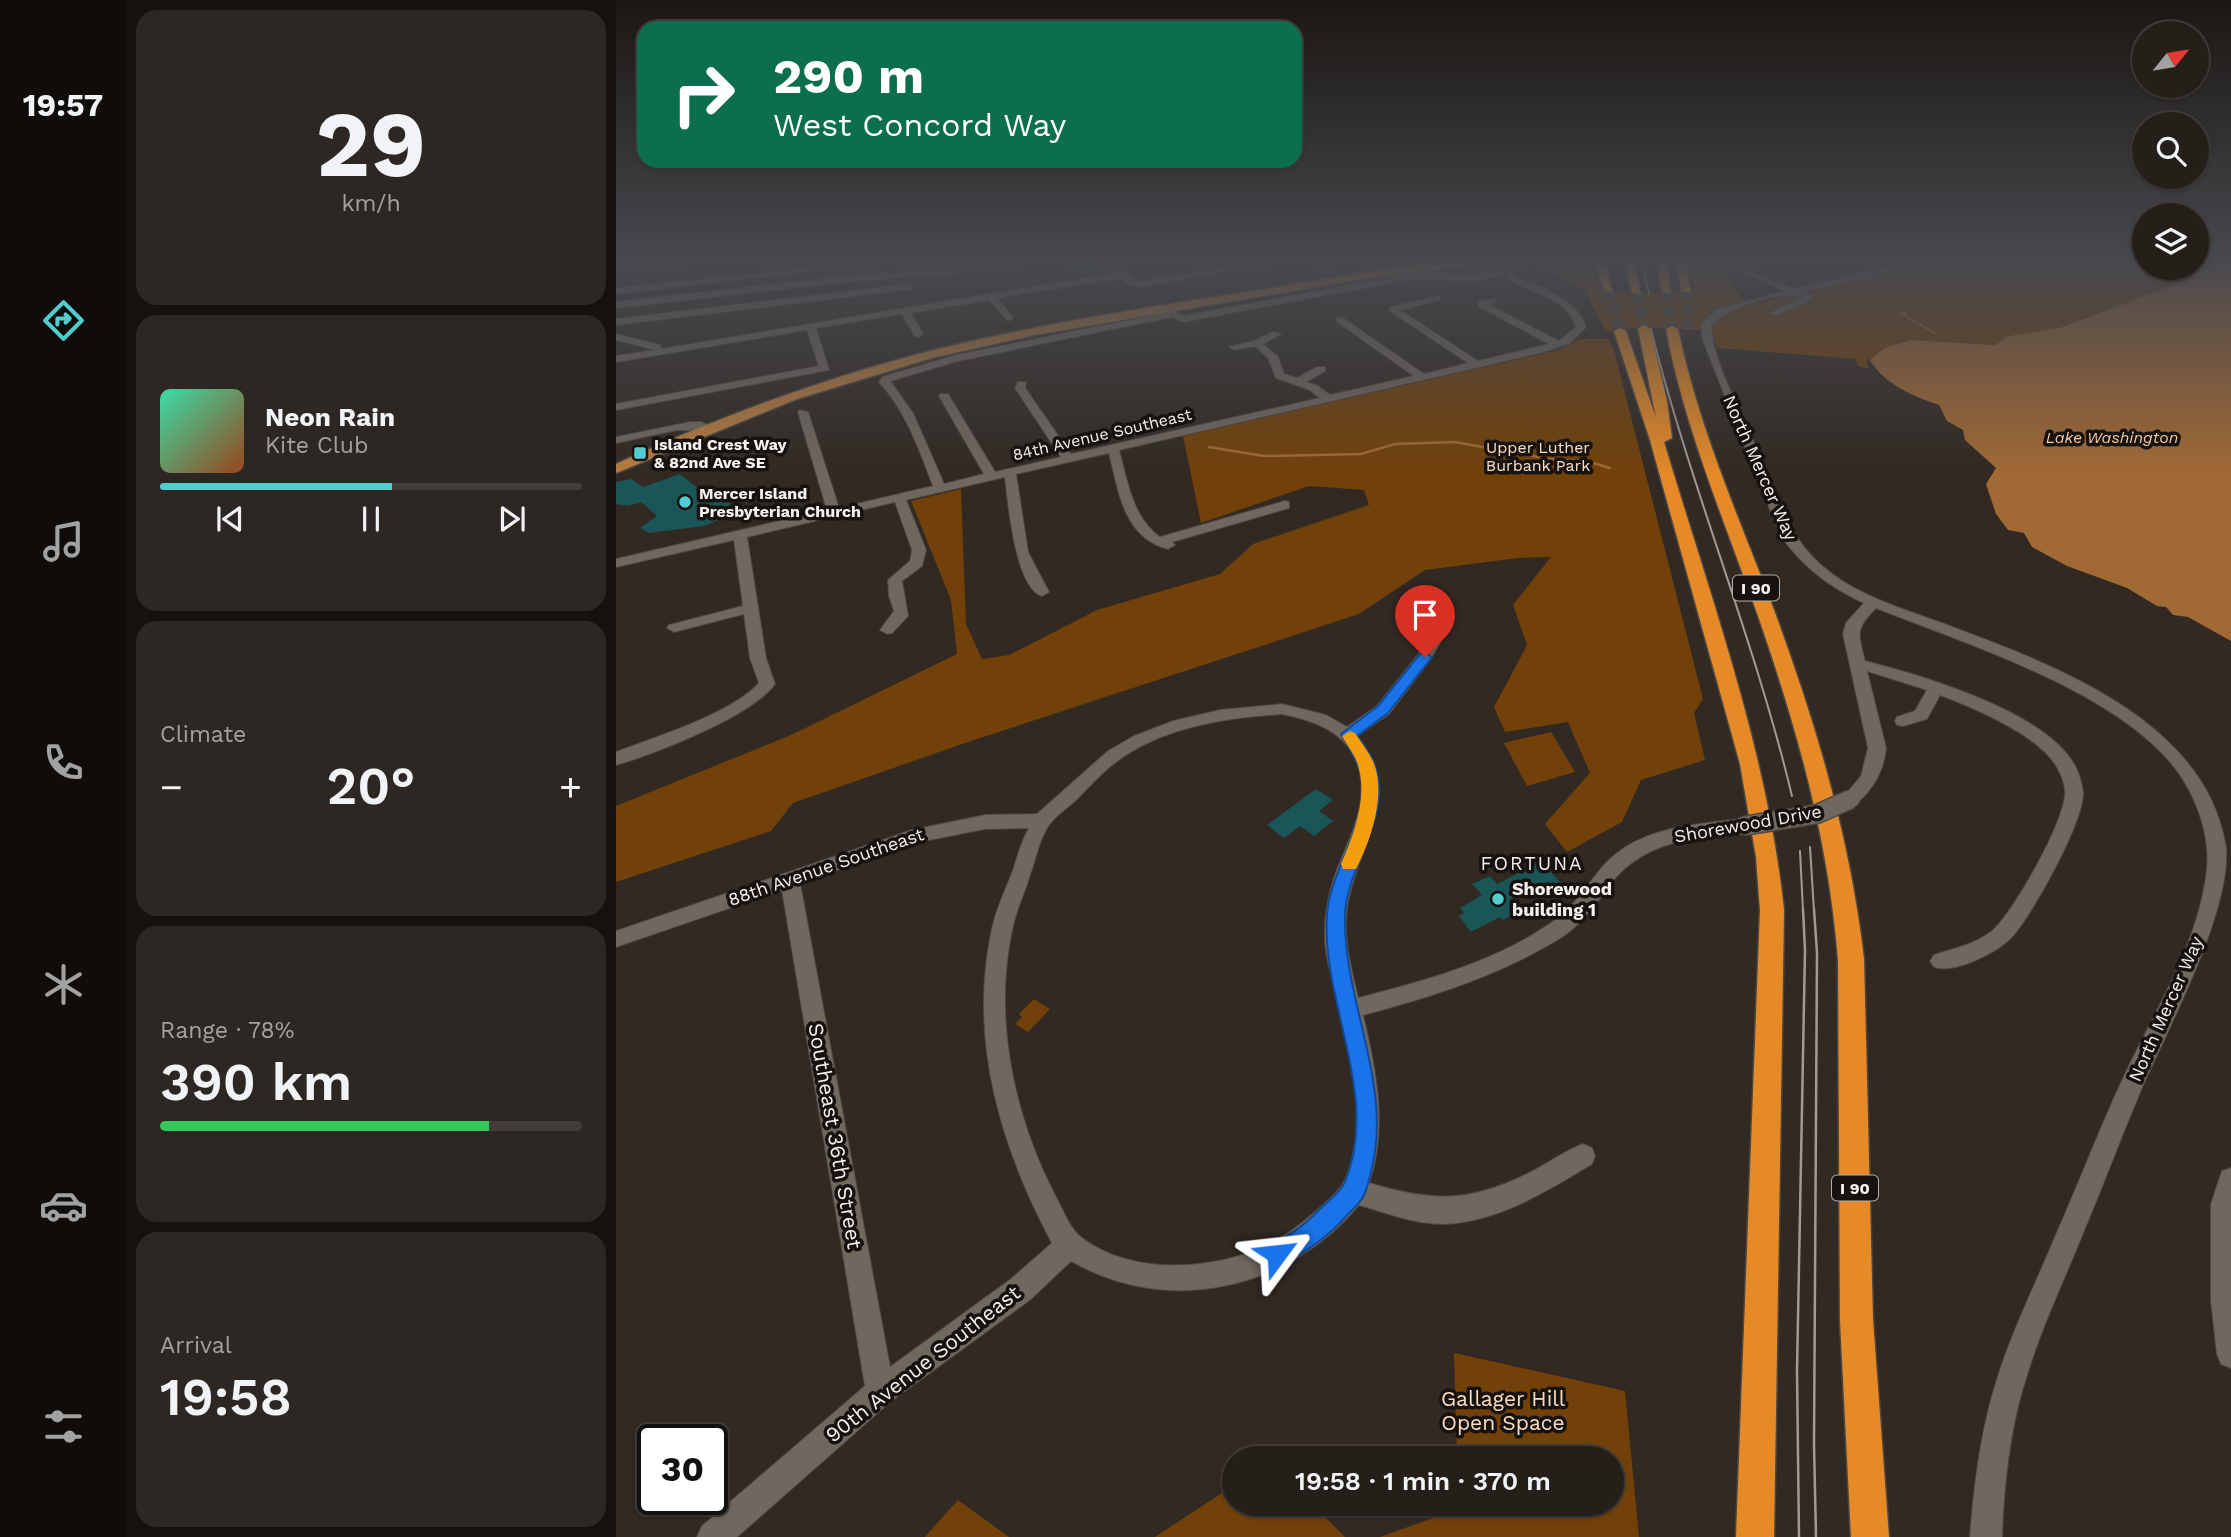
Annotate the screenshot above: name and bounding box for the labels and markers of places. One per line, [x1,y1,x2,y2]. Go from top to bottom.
place label: Island Crest Way & 82nd Ave SE [654,435,788,472]
marker: Island Crest Way & 82nd Ave SE [632,445,648,461]
place label: Mercer Island Presbyterian Church [699,484,861,521]
marker: Mercer Island Presbyterian Church [677,494,693,510]
pin [1395,585,1455,657]
place label: Shorewood building 1 [1512,878,1612,920]
marker: Shorewood building 1 [1490,891,1506,907]

